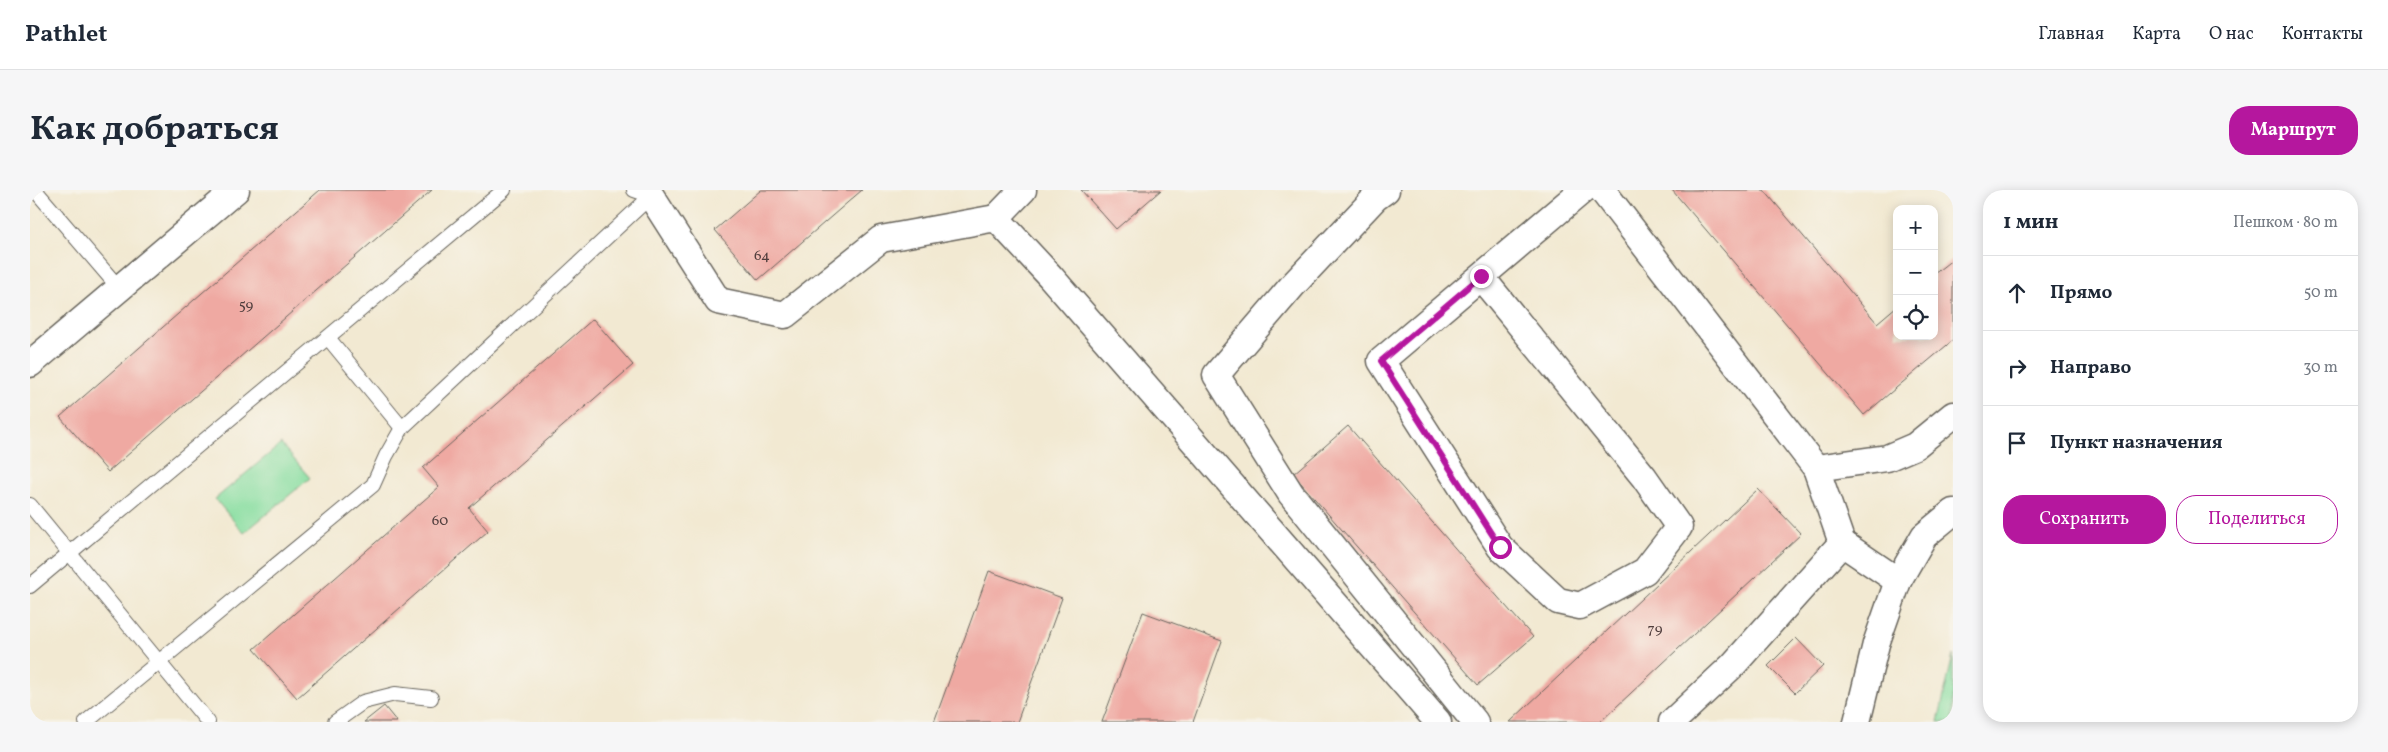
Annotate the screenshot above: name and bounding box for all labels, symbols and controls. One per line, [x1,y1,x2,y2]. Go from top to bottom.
text: Pathlet [25,18,107,52]
text: Главная [2038,22,2104,47]
text: Карта [2132,22,2181,47]
text: О нас [2209,22,2254,47]
text: Контакты [2282,22,2363,47]
text: Как добраться [30,106,279,154]
button: Маршрут [2229,106,2358,155]
map controls [1893,205,1938,340]
button: + [1893,205,1938,250]
text: 1 мин [2003,208,2059,237]
text: Пешком · 80 m [2233,212,2338,234]
house number: 64 [754,246,770,267]
button: − [1893,250,1938,295]
route end [1470,265,1493,288]
icon: ahead [2003,279,2031,307]
text: Прямо [2050,280,2112,306]
text: 50 m [2304,282,2338,304]
house number: 59 [239,295,254,316]
button: locate [1893,295,1938,340]
icon: right [2003,354,2031,382]
text: Направо [2050,355,2132,381]
text: 30 m [2303,357,2338,379]
icon: arrive [2003,429,2031,457]
text: Пункт назначения [2050,430,2223,456]
button: Сохранить [2003,495,2166,544]
button: Поделиться [2176,495,2338,544]
house number: 60 [432,511,448,532]
route start [1489,536,1512,559]
house number: 79 [1648,619,1663,640]

